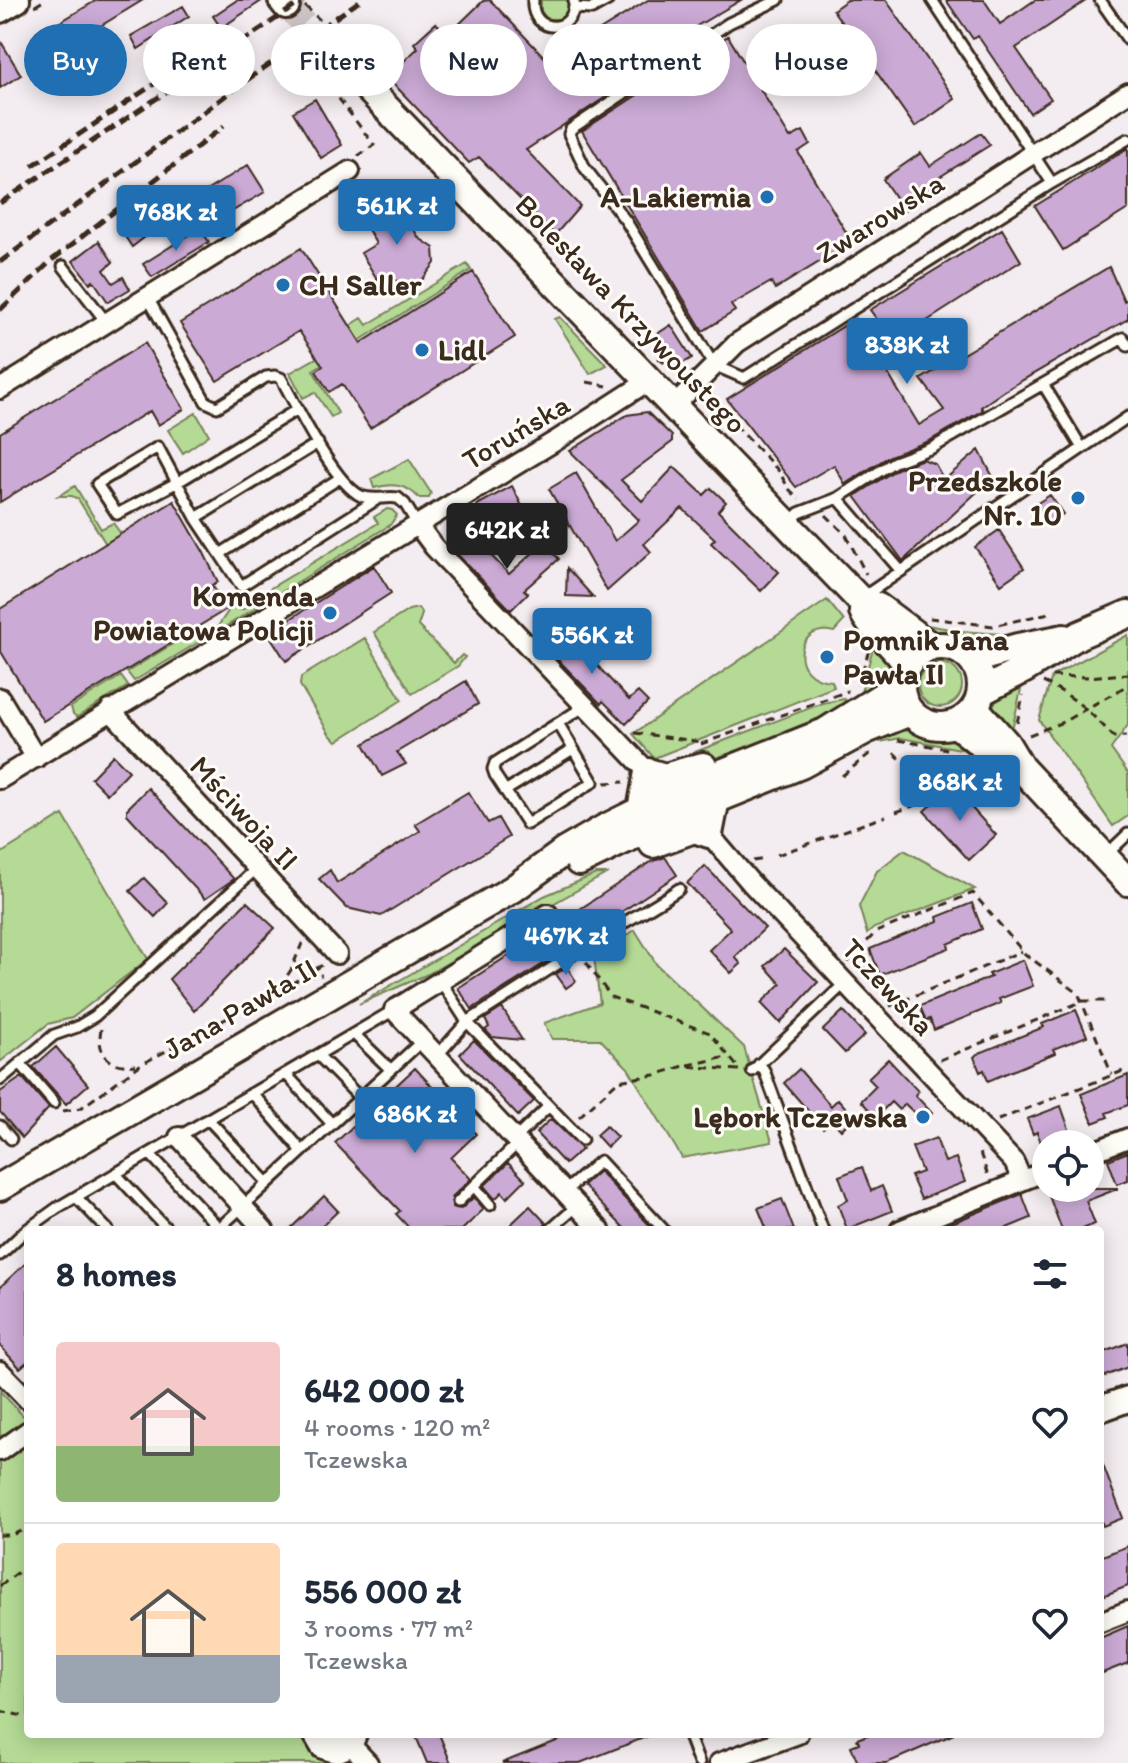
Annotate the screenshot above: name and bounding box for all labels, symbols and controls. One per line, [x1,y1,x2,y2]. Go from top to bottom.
chip: Buy [24,24,127,96]
chip: Rent [143,24,255,96]
chip: Filters [271,24,404,96]
chip: New [420,24,527,96]
chip: Apartment [543,24,730,96]
chip: House [746,24,877,96]
street label: Zwarowska [809,163,951,271]
place label: A-Lakiernia [600,178,751,215]
pin: 561K zł [323,179,471,247]
pin: 768K zł [102,185,250,253]
street label: Bolesława Krzywoustego [507,186,755,441]
marker: A-Lakiernia [758,188,776,206]
text: 561K zł [356,189,438,221]
text: 768K zł [135,195,217,227]
place label: CH Saller [299,266,423,303]
marker: CH Saller [274,276,292,294]
pin: 838K zł [833,318,981,386]
text: 838K zł [865,328,949,360]
place label: Lidl [438,331,486,368]
marker: Lidl [413,341,431,359]
street label: Toruńska [455,385,577,478]
place label: Przedszkole Nr. 10 [908,462,1062,533]
marker: Przedszkole Nr. 10 [1069,489,1087,507]
pin: 642K zł [433,503,581,571]
text: 642K zł [464,513,550,545]
place label: Komenda Powiatowa Policji [93,577,314,648]
marker: Komenda Powiatowa Policji [321,604,339,622]
pin: 556K zł [518,608,666,676]
text: 556K zł [550,618,634,650]
place label: Pomnik Jana Pawła II [843,621,1009,692]
marker: Pomnik Jana Pawła II [818,648,836,666]
street label: Mściwoja II [182,748,307,878]
pin: 868K zł [886,755,1034,823]
text: 868K zł [918,765,1002,797]
pin: 467K zł [492,909,640,977]
text: 467K zł [524,919,608,951]
street label: Tczewska [834,930,943,1043]
street label: Jana Pawła II [156,950,323,1067]
pin: 686K zł [341,1087,489,1155]
text: 686K zł [373,1097,457,1129]
place label: Lębork Tczewska [693,1098,907,1135]
marker: Lębork Tczewska [914,1108,932,1126]
map controls [1032,1130,1104,1202]
button: locate [1032,1130,1104,1202]
icon: filters [1028,1252,1072,1296]
text: 8 homes [56,1254,177,1295]
text: 642 000 zł [304,1370,464,1411]
icon: home [120,1374,216,1470]
icon: heart [1028,1400,1072,1444]
text: 4 rooms · 120 m² [304,1411,490,1443]
text: Tczewska [304,1443,408,1475]
text: 556 000 zł [304,1571,461,1612]
icon: home [120,1575,216,1671]
icon: heart [1028,1601,1072,1645]
text: 3 rooms · 77 m² [304,1612,473,1644]
text: Tczewska [304,1644,408,1676]

